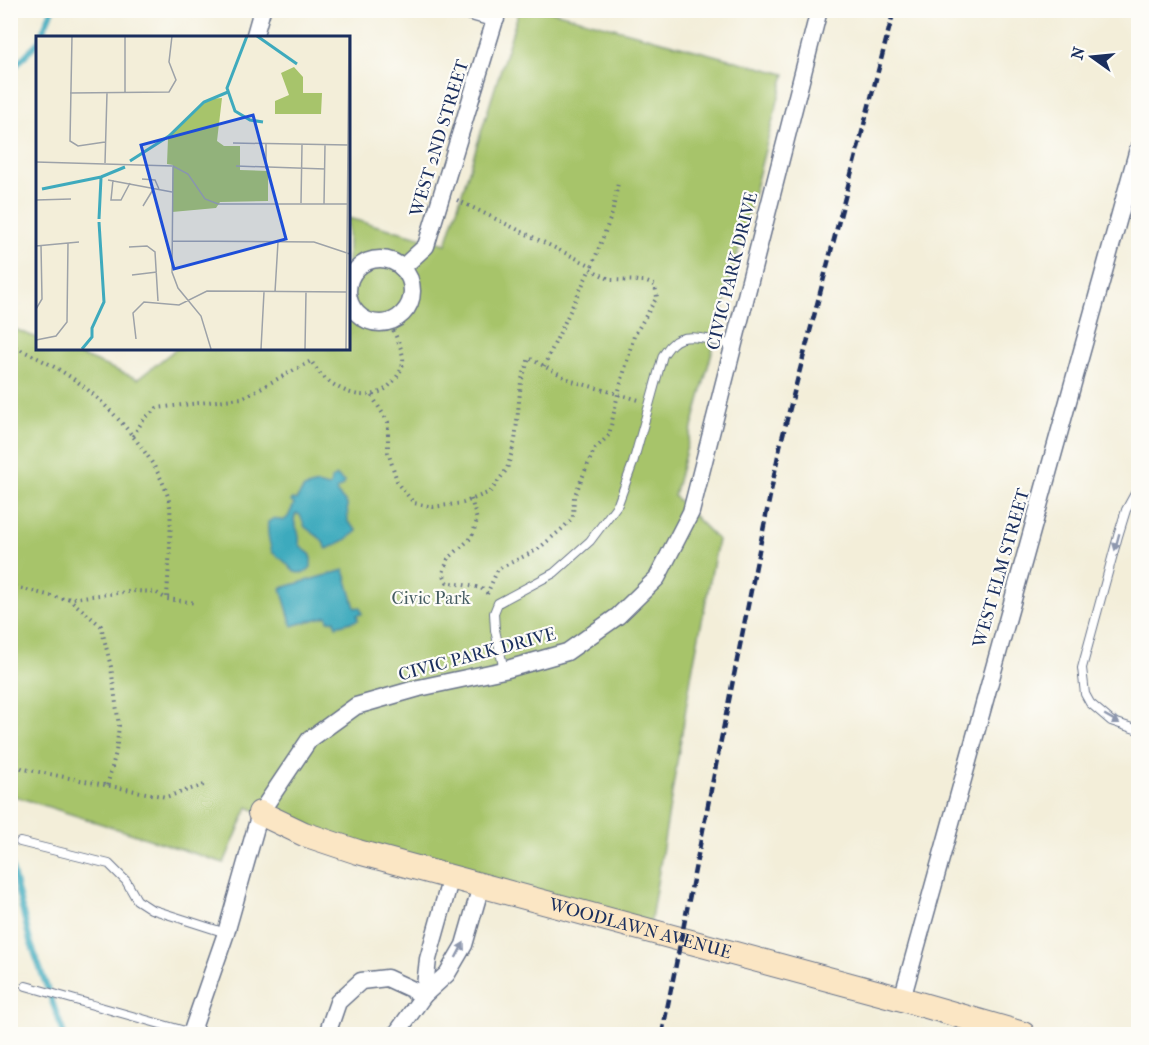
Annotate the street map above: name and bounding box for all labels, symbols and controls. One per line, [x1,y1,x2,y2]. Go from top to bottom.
north arrow [1062,27,1122,87]
inset map [36,36,350,350]
text: N [1067,44,1089,62]
street label: WEST 2ND STREET [405,56,474,220]
street label: CIVIC PARK DRIVE [703,190,762,352]
street label: WEST ELM STREET [968,485,1035,651]
one-way arrow [1112,533,1121,551]
park label: Civic Park [392,588,471,609]
street label: CIVIC PARK DRIVE [396,623,558,686]
one-way arrow [1104,714,1120,725]
street label: WOODLAWN AVENUE [546,894,733,963]
one-way arrow [455,942,465,959]

